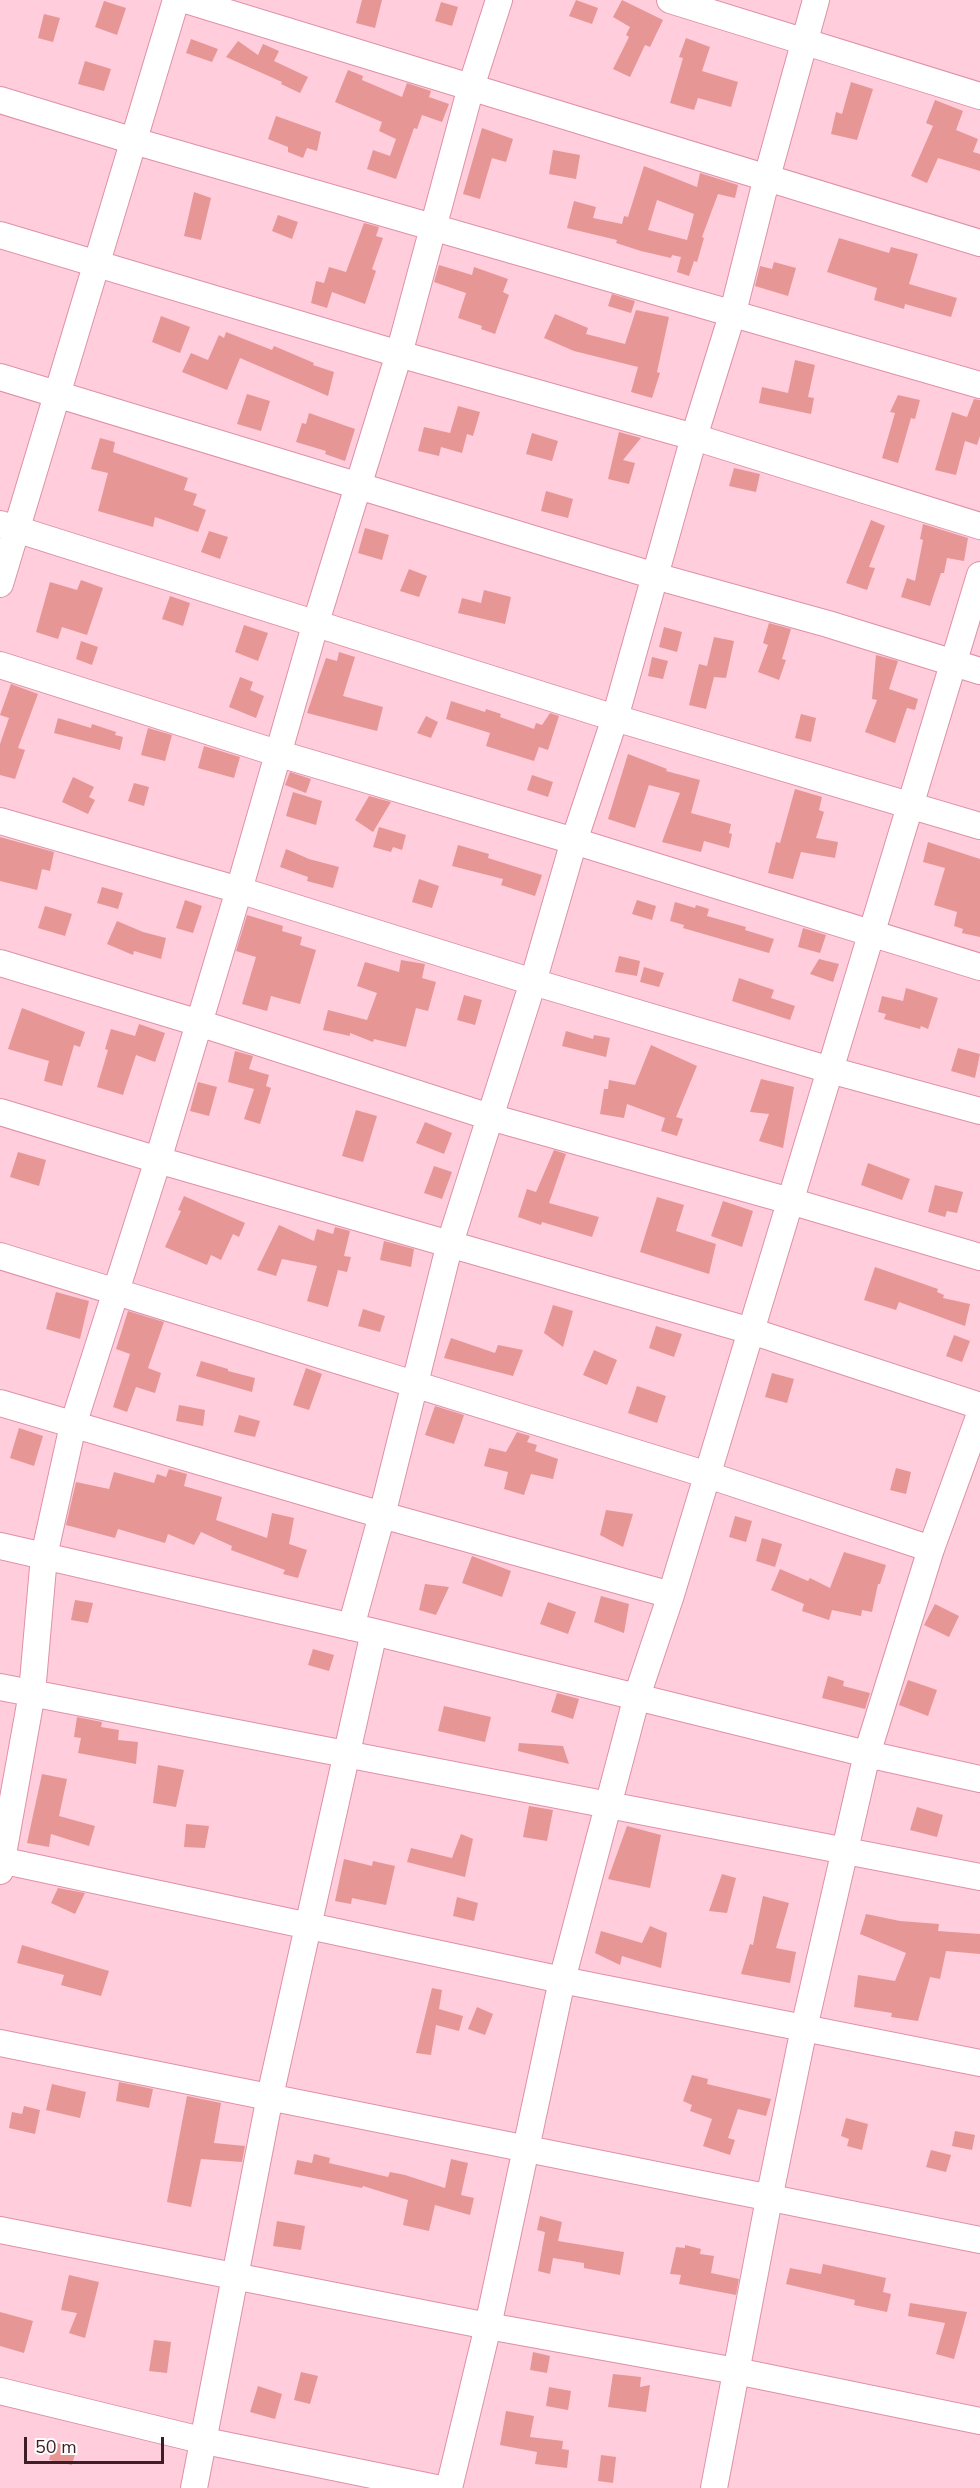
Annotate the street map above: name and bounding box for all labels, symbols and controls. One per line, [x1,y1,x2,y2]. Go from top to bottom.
scale bar [27,2425,166,2463]
text: 50 m [35,2435,77,2459]

